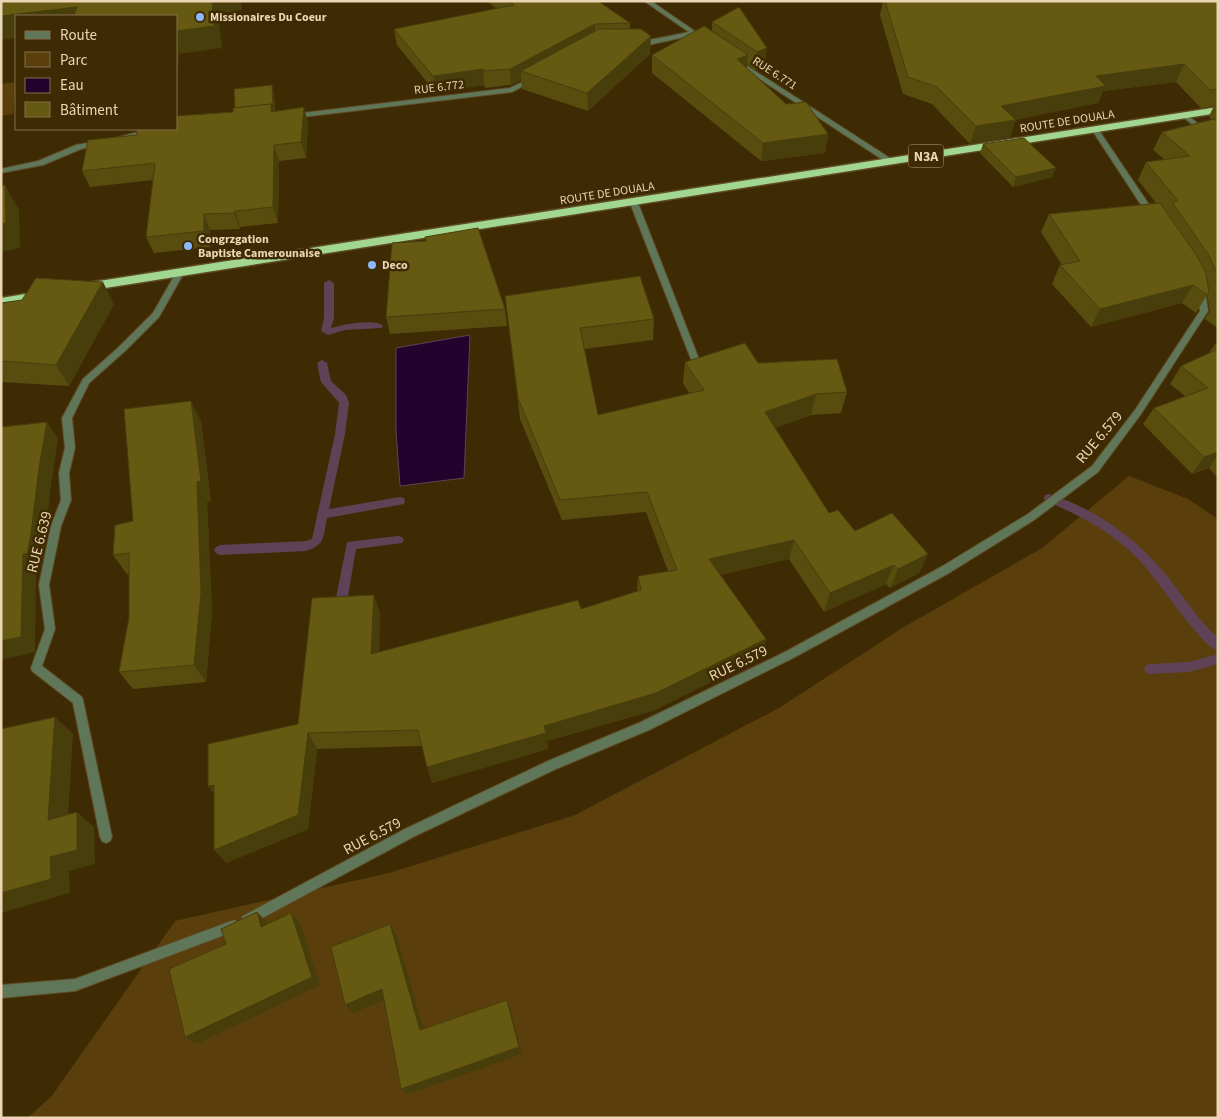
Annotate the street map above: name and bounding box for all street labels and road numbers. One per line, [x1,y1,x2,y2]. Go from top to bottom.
street label: RUE 6.771 [749,53,800,94]
street label: RUE 6.772 [413,76,465,99]
street label: ROUTE DE DOUALA [1019,106,1116,137]
road number: N3A [908,144,944,168]
street label: ROUTE DE DOUALA [559,178,656,209]
street label: RUE 6.579 [1071,407,1128,468]
street label: RUE 6.639 [22,509,57,575]
street label: RUE 6.579 [705,640,771,687]
street label: RUE 6.579 [340,812,405,860]

